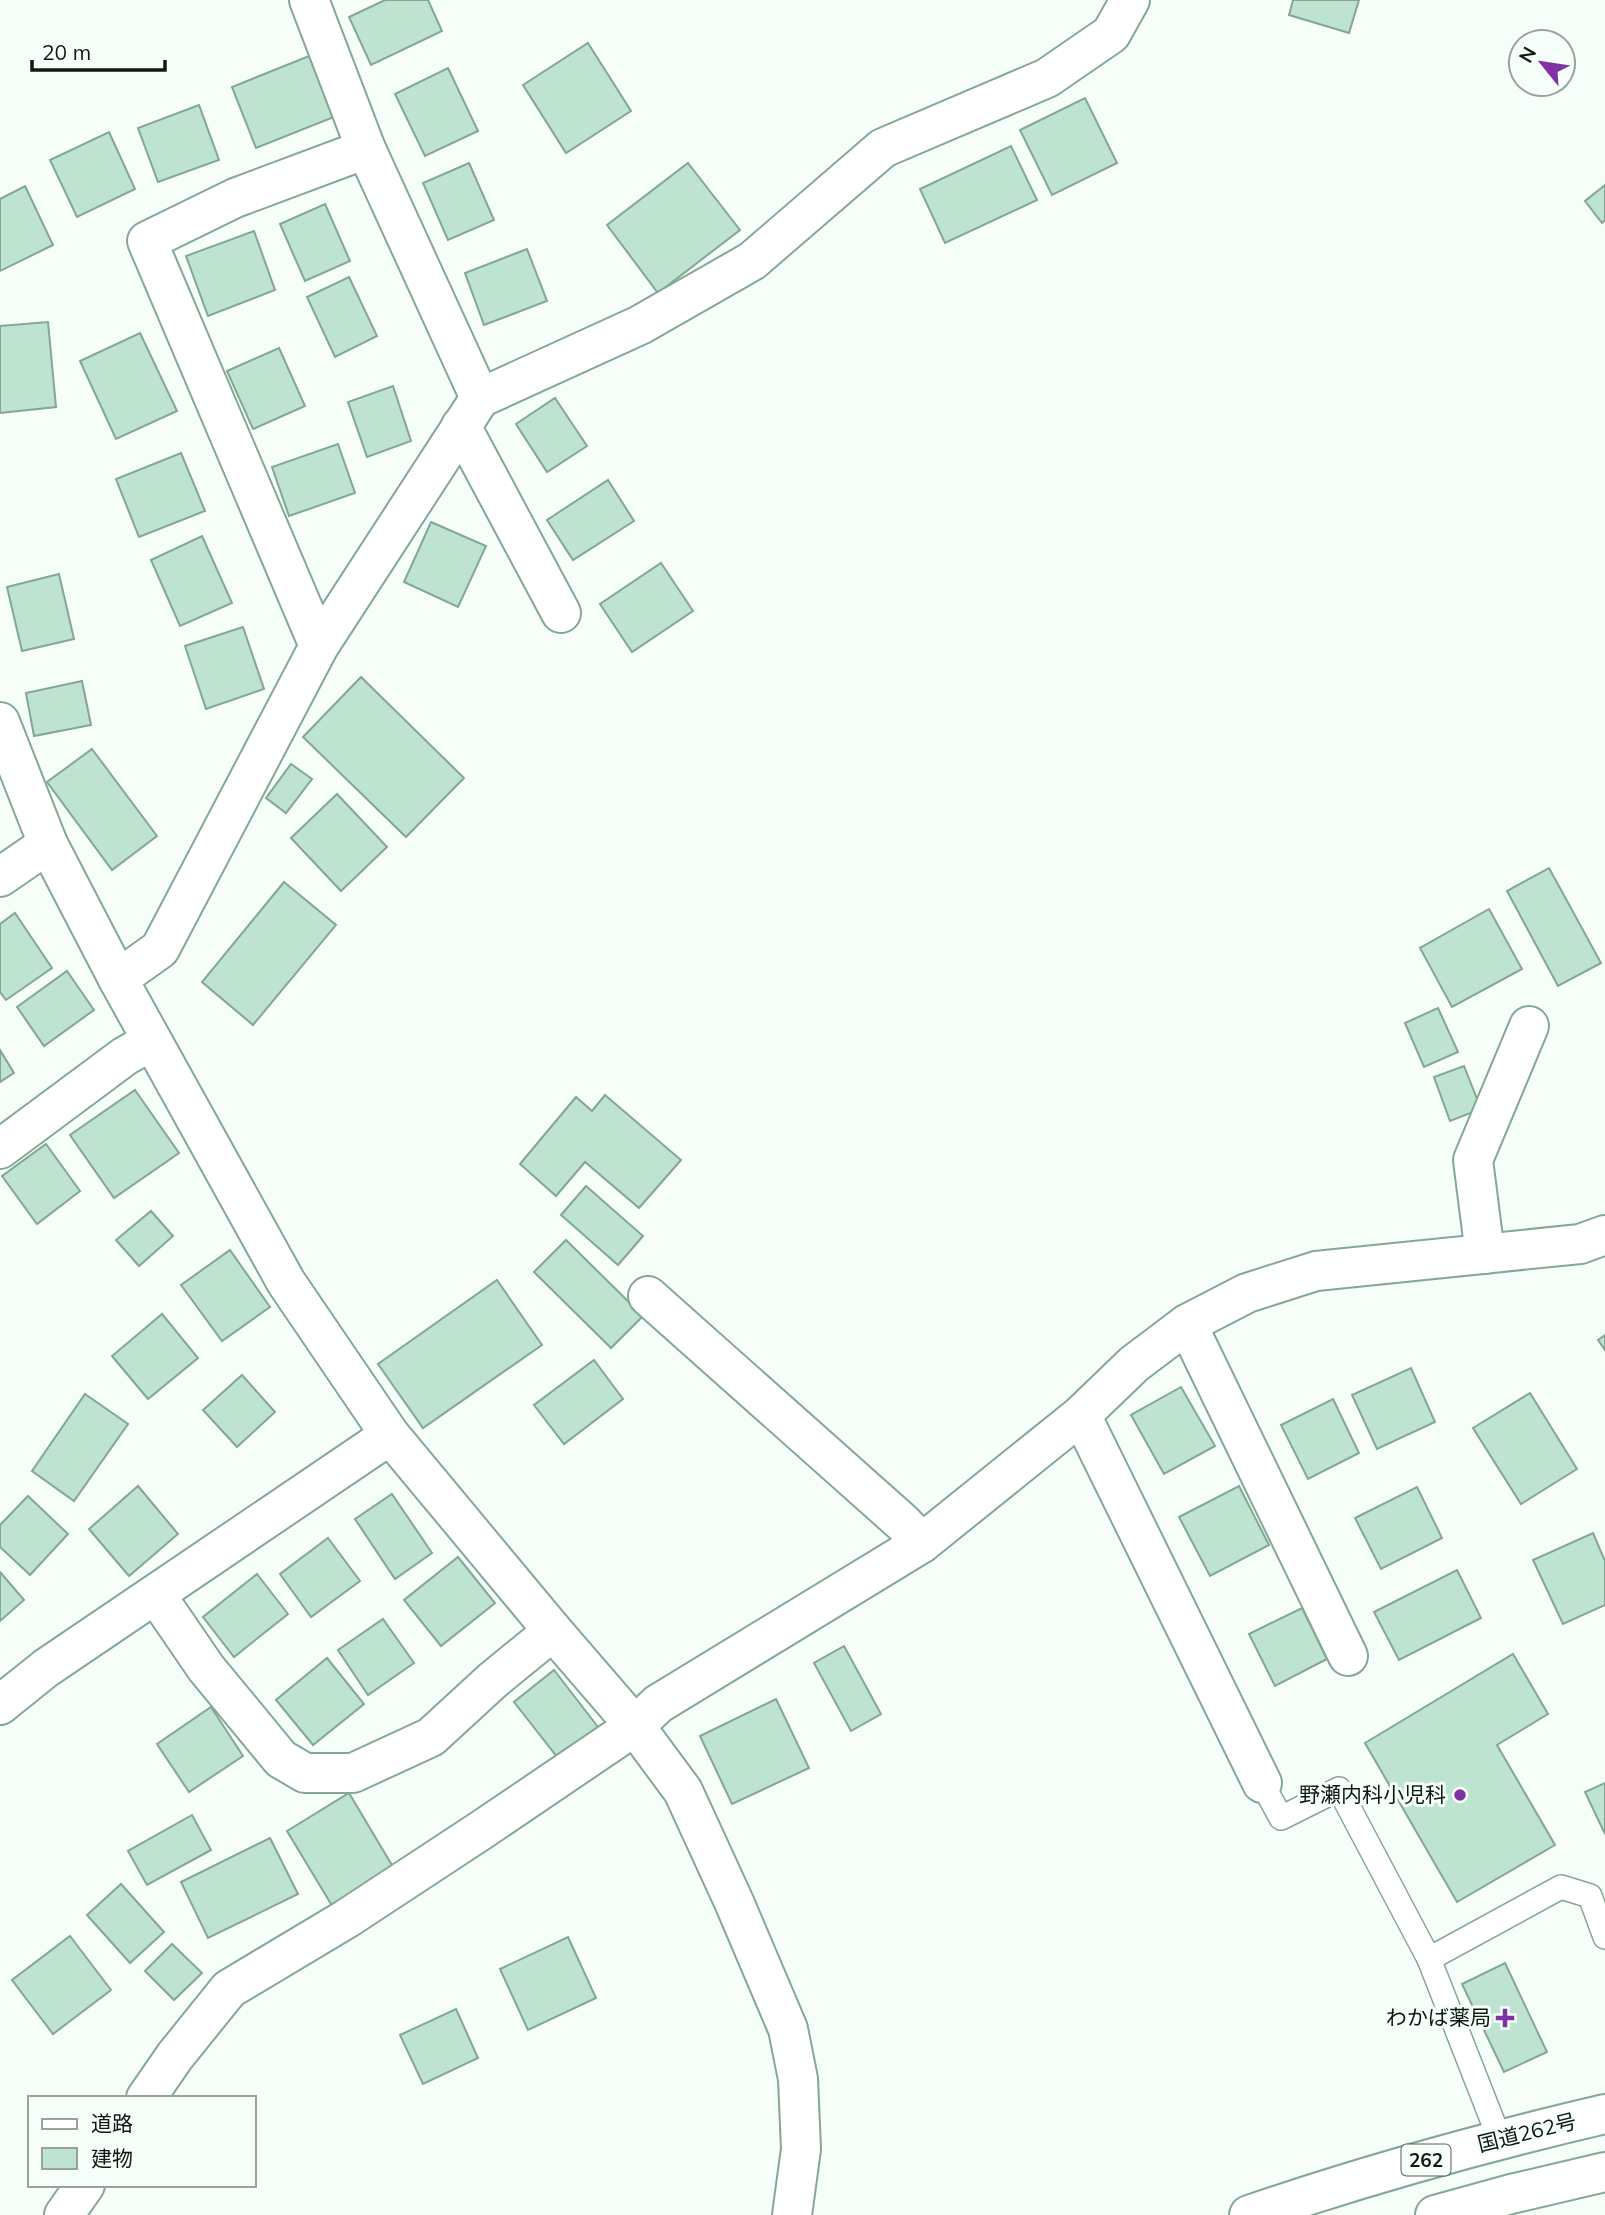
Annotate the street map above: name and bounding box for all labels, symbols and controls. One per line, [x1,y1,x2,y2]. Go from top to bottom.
scale bar [32,28,164,72]
north arrow [1507,28,1577,98]
text: 20 m [42,39,91,65]
text: N [1513,42,1541,67]
place label: 野瀬内科小児科 [1299,1781,1446,1807]
marker: 野瀬内科小児科 [1452,1787,1468,1803]
place label: わかば薬局 [1386,2004,1491,2030]
marker: わかば薬局 [1497,2010,1513,2026]
legend [28,2096,256,2187]
street label: 国道262号 [1475,2107,1579,2157]
text: 道路 [91,2110,133,2136]
road number: 262 [1402,2144,1450,2176]
text: 建物 [91,2145,133,2171]

